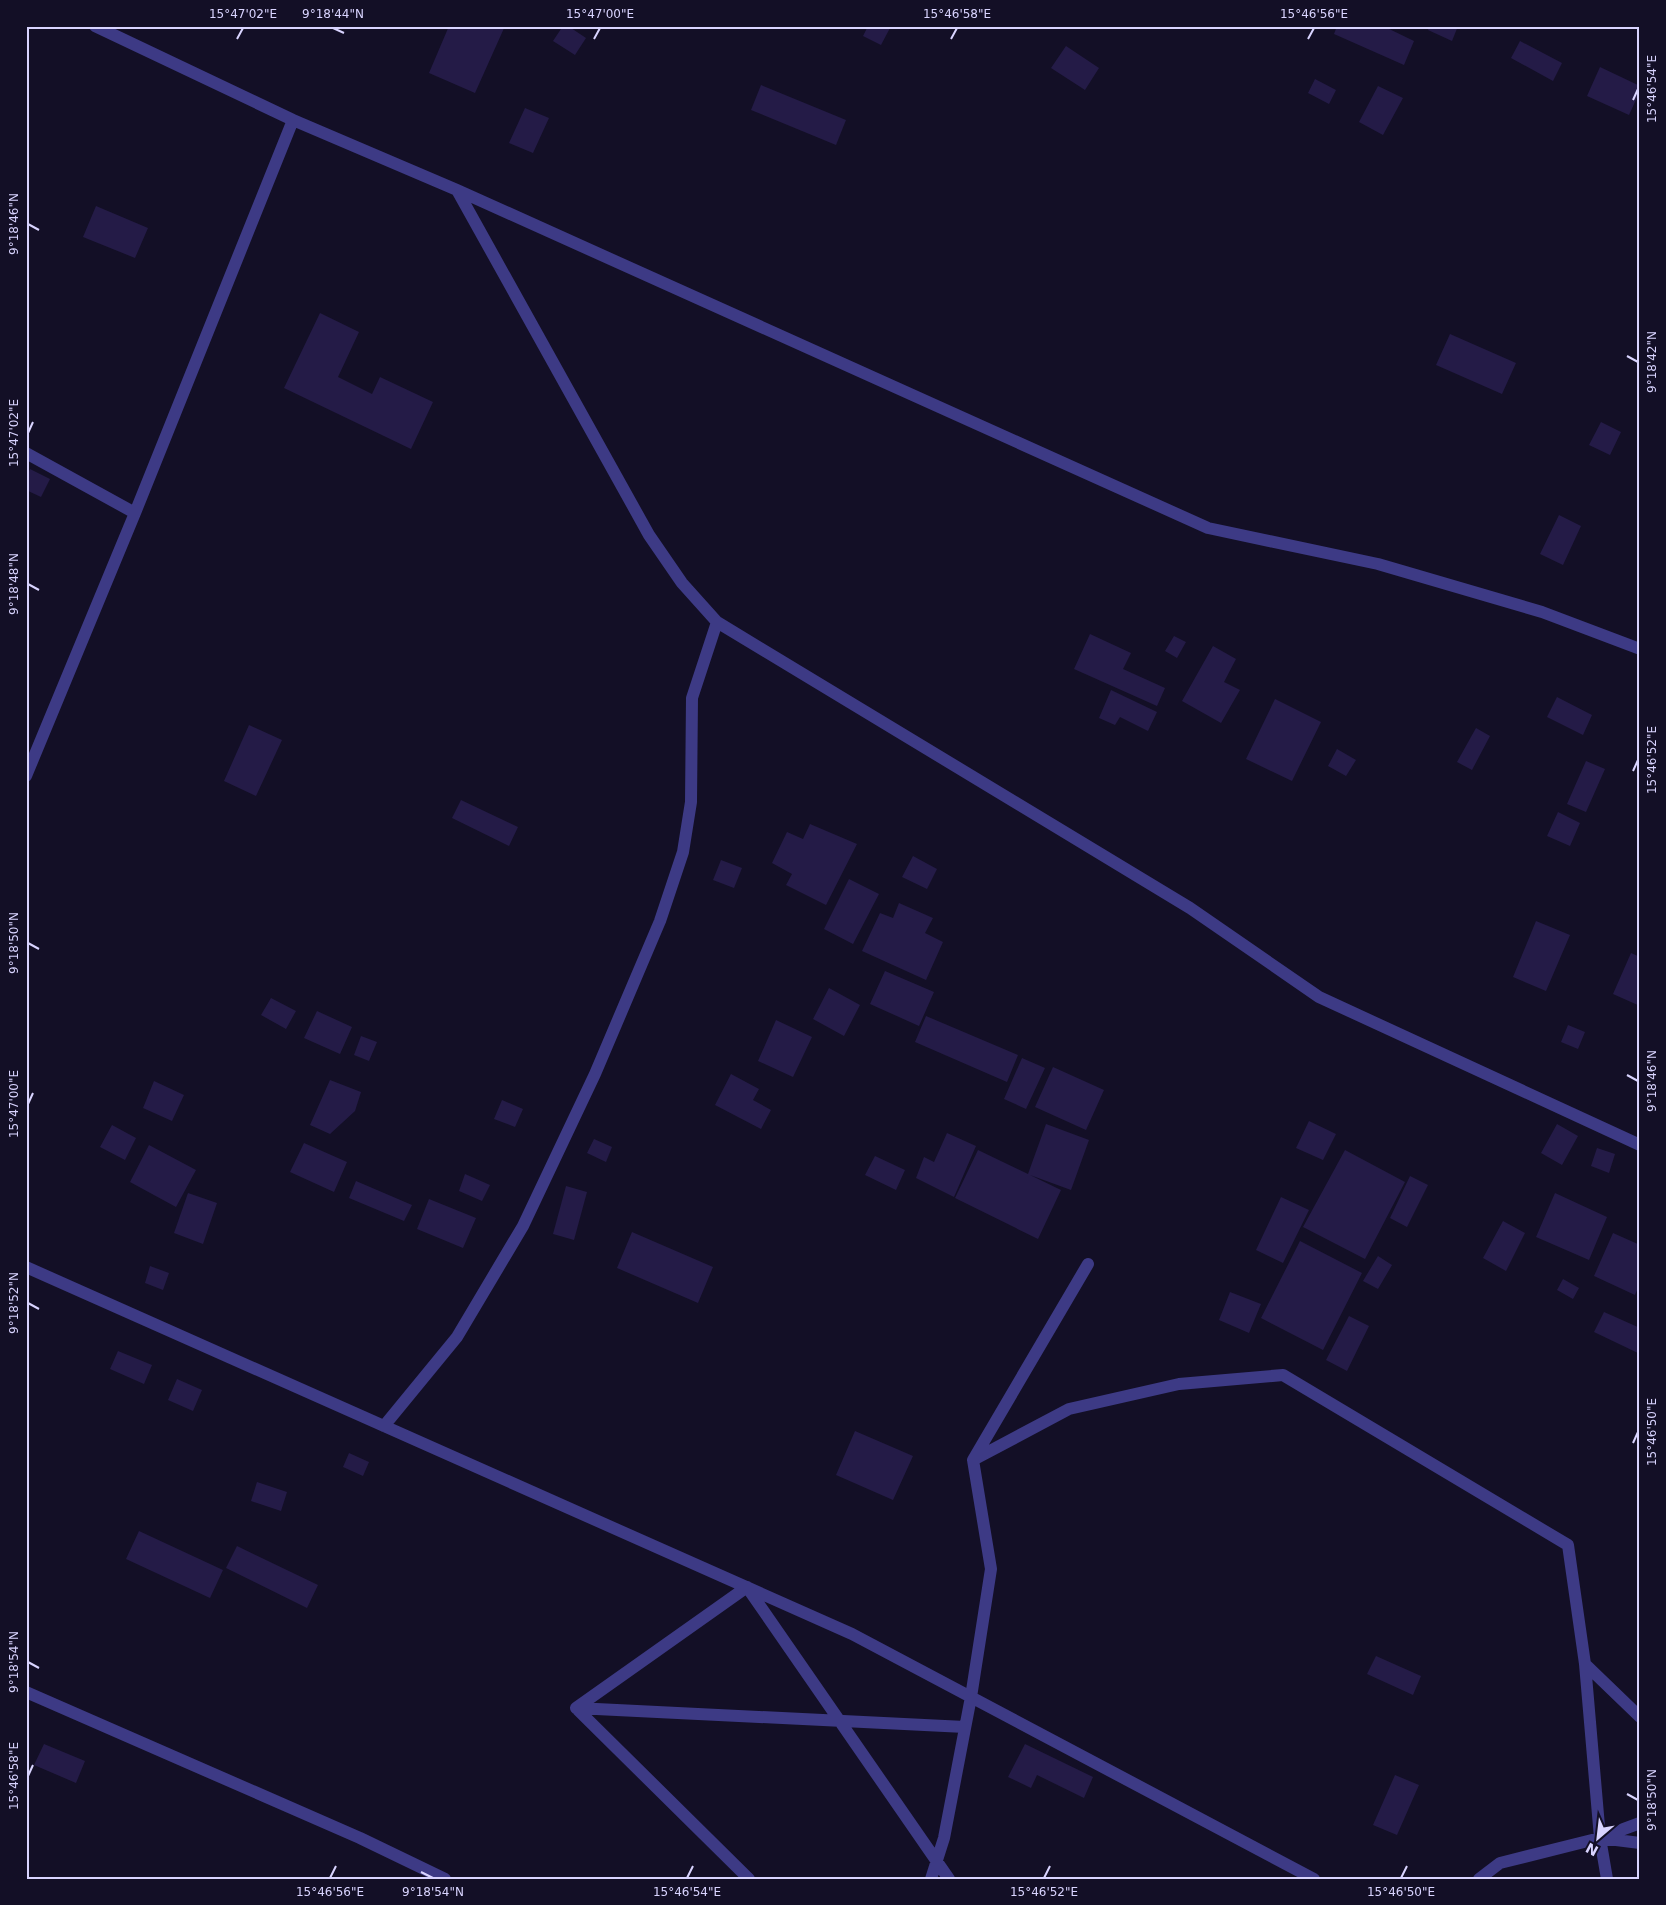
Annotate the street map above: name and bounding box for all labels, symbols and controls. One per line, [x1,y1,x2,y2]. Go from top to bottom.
text: 15°47'02"E [209,7,277,21]
text: 9°18'44"N [302,7,364,21]
text: 15°47'00"E [566,7,634,21]
text: 15°46'58"E [923,7,991,21]
text: 15°46'56"E [1280,7,1348,21]
text: 15°46'54"E [1645,55,1659,123]
text: 9°18'46"N [7,193,21,255]
text: 9°18'42"N [1645,331,1659,393]
text: 15°47'02"E [7,399,21,467]
text: 9°18'48"N [7,553,21,615]
text: 15°46'52"E [1645,726,1659,794]
text: 9°18'50"N [7,912,21,974]
text: 9°18'46"N [1645,1050,1659,1112]
text: 15°47'00"E [7,1070,21,1138]
text: 9°18'52"N [7,1272,21,1334]
text: 15°46'50"E [1645,1398,1659,1466]
text: 9°18'54"N [7,1631,21,1693]
text: 15°46'58"E [7,1742,21,1810]
text: 9°18'50"N [1645,1769,1659,1831]
north arrow [1574,1812,1624,1862]
text: N [1583,1840,1601,1859]
text: 15°46'56"E [296,1885,364,1899]
text: 9°18'54"N [402,1885,464,1899]
text: 15°46'54"E [653,1885,721,1899]
text: 15°46'52"E [1010,1885,1078,1899]
text: 15°46'50"E [1367,1885,1435,1899]

